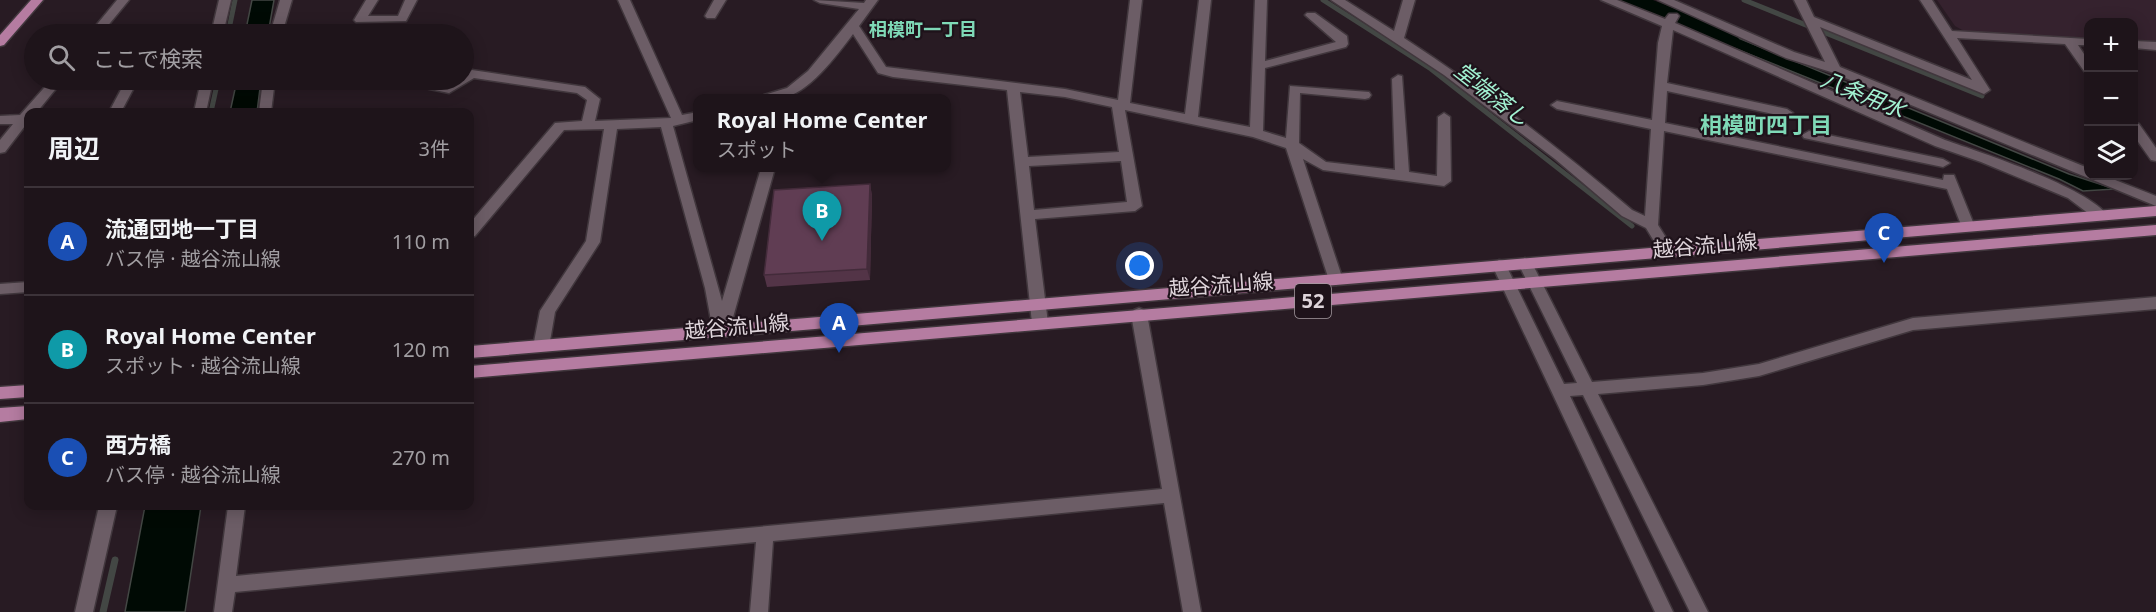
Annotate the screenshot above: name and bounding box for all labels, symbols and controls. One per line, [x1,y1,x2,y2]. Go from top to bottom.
district label: 相模町一丁目 [869,17,977,41]
map controls [2084,18,2138,180]
button: + [2084,18,2138,72]
search box [24,24,474,90]
icon: search [45,41,78,74]
text: ここで検索 [93,43,203,73]
water label: 堂端落し [1449,54,1537,132]
water label: 八条用水 [1817,63,1912,124]
button: − [2084,72,2138,126]
popup [693,94,951,172]
text: Royal Home Center [717,104,927,134]
district label: 相模町四丁目 [1700,109,1832,139]
button: layers [2084,126,2138,180]
text: 周辺 [48,130,100,166]
text: 3件 [419,135,450,162]
text: スポット [717,136,797,163]
pin: B [802,192,842,241]
text: 流通団地一丁目 [105,213,259,243]
pin: C [1864,214,1904,263]
street label: 越谷流山線 [1651,226,1758,264]
text: A [61,228,74,255]
text: 110 m [392,228,450,255]
text: バス停 · 越谷流山線 [105,245,281,272]
your location [1125,251,1154,280]
street label: 越谷流山線 [1168,266,1274,302]
road number: 52 [1295,284,1331,318]
pin: A [820,304,858,353]
street label: 越谷流山線 [683,307,790,345]
text: Royal Home Center [105,320,316,350]
text: B [61,336,74,363]
text: 120 m [392,336,450,363]
text: スポット · 越谷流山線 [105,352,301,379]
text: 西方橋 [105,429,171,459]
text: C [61,444,74,471]
text: 270 m [392,444,450,471]
text: バス停 · 越谷流山線 [105,461,281,488]

